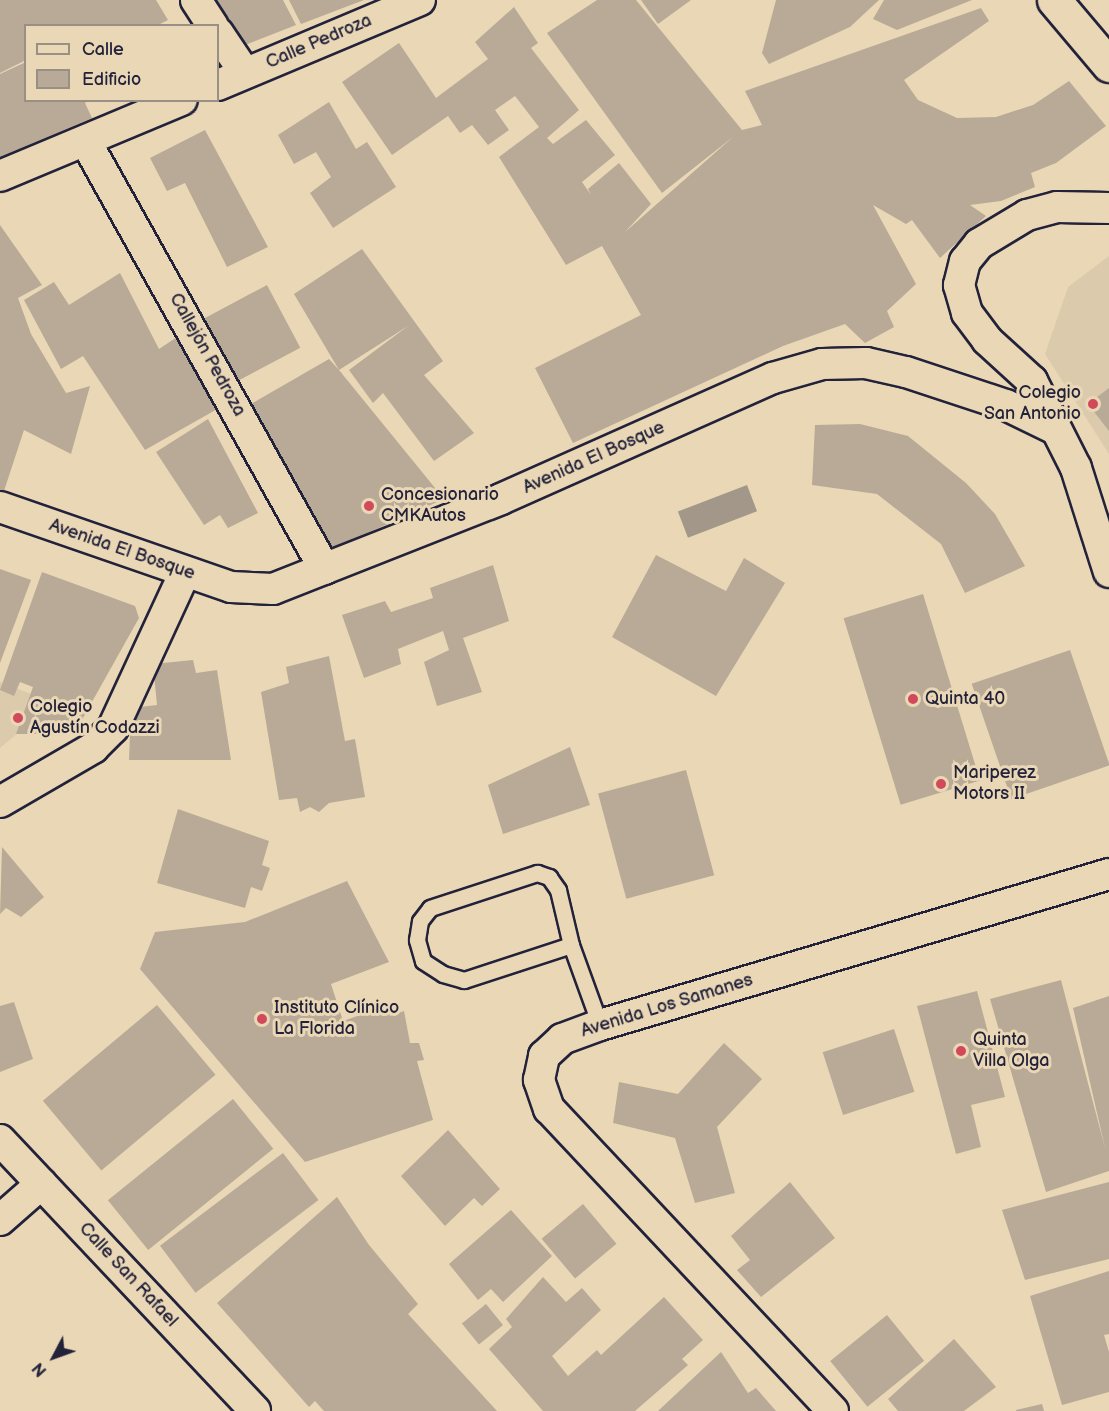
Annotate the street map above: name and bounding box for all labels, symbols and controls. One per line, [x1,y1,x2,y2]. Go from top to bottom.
street label: Calle Pedroza [263,10,375,74]
legend [24,24,219,102]
text: Calle [82,39,124,60]
text: Edificio [82,69,141,90]
street label: Callejón Pedroza [164,290,250,420]
place label: Colegio San Antonio [984,383,1081,426]
marker: Colegio San Antonio [1086,397,1100,411]
street label: Avenida El Bosque [520,417,668,499]
place label: Concesionario CMKAutos [381,485,499,528]
marker: Concesionario CMKAutos [362,499,376,513]
street label: Avenida El Bosque [46,515,198,585]
place label: Quinta 40 [925,688,1005,710]
marker: Quinta 40 [906,692,920,706]
place label: Colegio Agustín Codazzi [30,697,160,740]
marker: Colegio Agustín Codazzi [11,711,25,725]
place label: Mariperez Motors II [953,763,1036,806]
marker: Mariperez Motors II [934,777,948,791]
street label: Avenida Los Samanes [578,969,756,1043]
place label: Instituto Clínico La Florida [274,998,399,1040]
marker: Instituto Clínico La Florida [255,1012,269,1026]
place label: Quinta Villa Olga [973,1030,1049,1072]
marker: Quinta Villa Olga [954,1044,968,1058]
street label: Calle San Rafael [74,1218,182,1332]
north arrow [24,1327,84,1387]
text: N [29,1358,51,1380]

